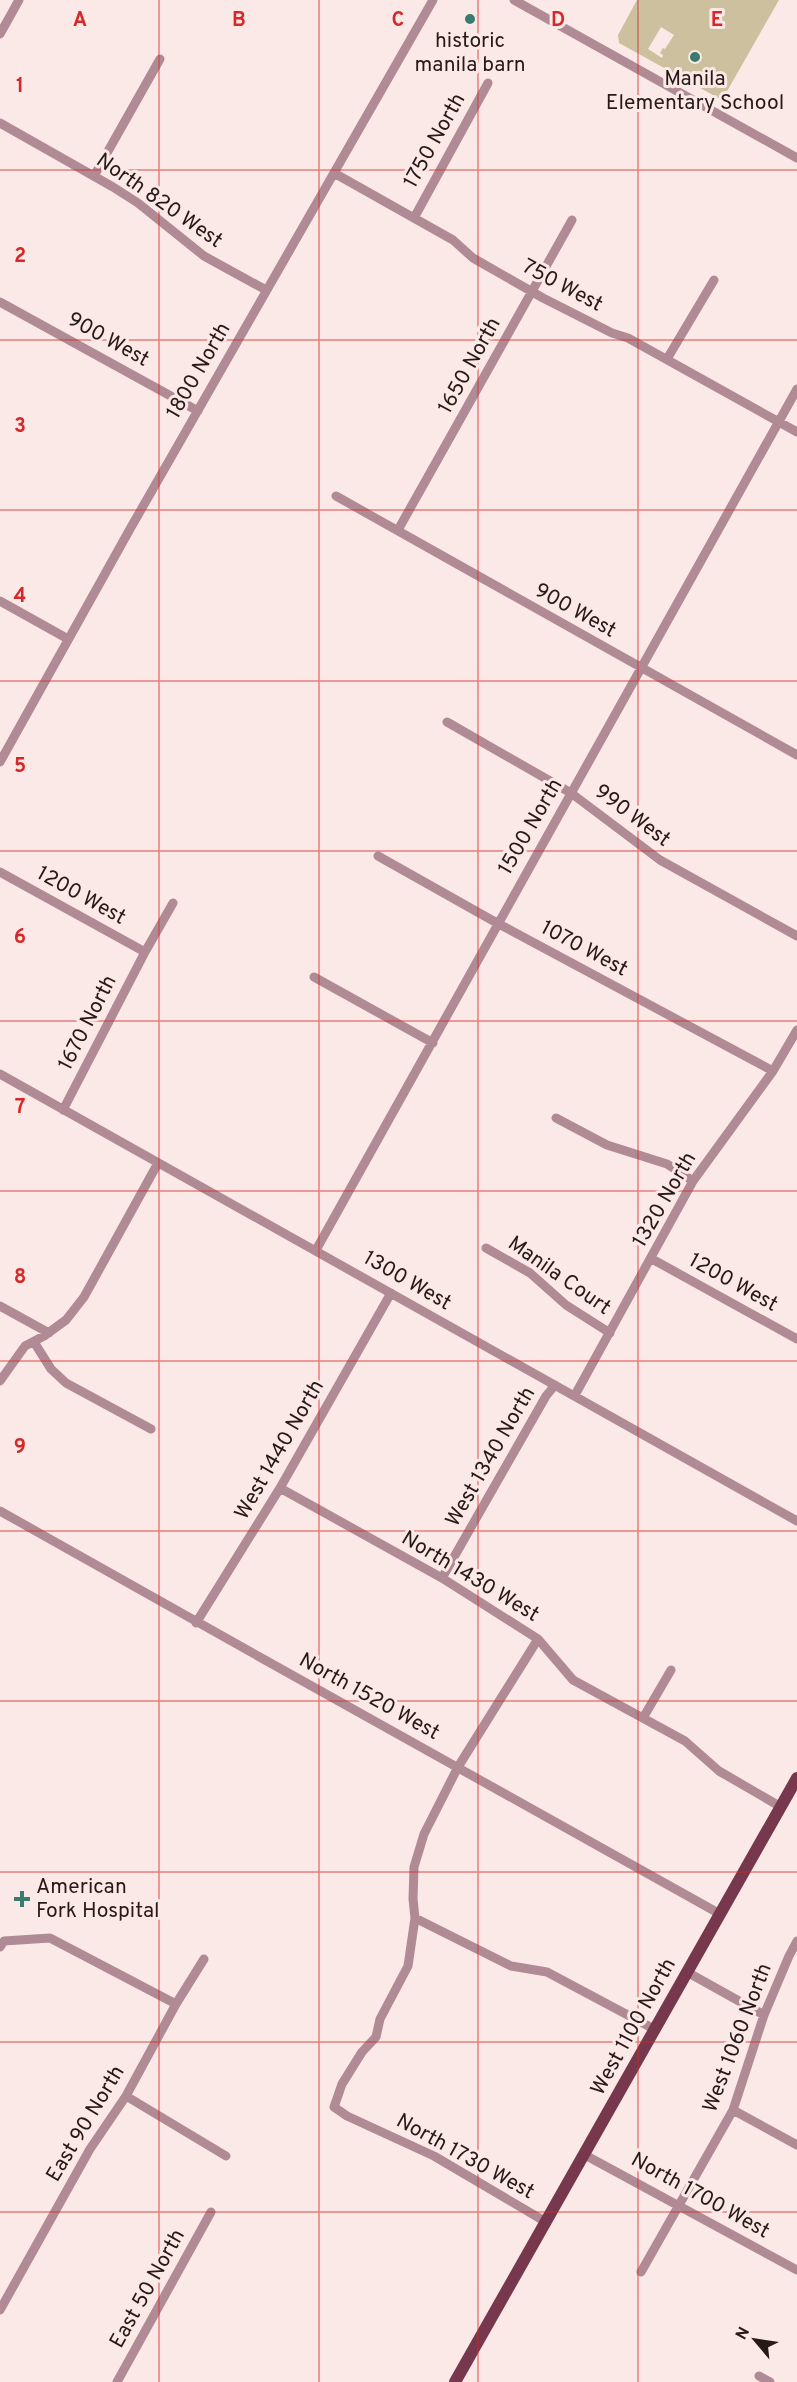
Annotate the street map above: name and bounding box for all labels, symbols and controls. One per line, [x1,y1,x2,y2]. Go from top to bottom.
text: A [73,8,87,34]
text: B [232,8,246,34]
text: C [392,8,404,34]
text: D [551,8,565,34]
text: E [711,8,723,34]
marker: historic manila barn [463,12,477,26]
place label: historic manila barn [414,28,526,79]
marker: Manila Elementary School [688,50,702,64]
place label: Manila Elementary School [606,66,784,117]
text: 1 [16,74,24,100]
street label: 1750 North [398,89,472,193]
street label: North 820 West [90,147,228,255]
text: 2 [14,244,26,270]
street label: 750 West [517,253,607,319]
street label: 900 West [62,306,154,374]
street label: 1650 North [432,313,508,419]
street label: 1800 North [161,318,237,424]
text: 3 [14,414,26,440]
street label: 900 West [529,577,621,645]
text: 4 [14,584,26,610]
text: 5 [14,754,26,780]
street label: 1500 North [493,774,569,880]
street label: 990 West [588,778,676,854]
street label: 1200 West [32,860,130,932]
street label: 1070 West [536,915,632,983]
text: 6 [14,925,26,951]
street label: 1670 North [53,971,123,1075]
text: 7 [15,1095,25,1121]
street label: 1320 North [627,1147,703,1253]
street label: Manila Court [502,1231,616,1321]
street label: 1300 West [358,1245,456,1317]
street label: 1200 West [684,1247,782,1319]
text: 8 [14,1265,26,1291]
street label: West 1440 North [229,1375,331,1525]
street label: West 1340 North [440,1382,542,1532]
text: 9 [14,1435,26,1461]
street label: North 1430 West [396,1525,544,1629]
street label: North 1520 West [294,1647,444,1747]
place label: American Fork Hospital [36,1874,159,1925]
marker: American Fork Hospital [13,1890,31,1908]
street label: West 1100 North [585,1954,683,2100]
street label: West 1060 North [697,1960,779,2116]
street label: East 90 North [41,2061,131,2187]
street label: North 1730 West [391,2108,539,2206]
street label: North 1700 West [626,2147,774,2245]
street label: East 50 North [104,2225,192,2353]
north arrow [725,2310,785,2370]
text: N [732,2324,755,2344]

